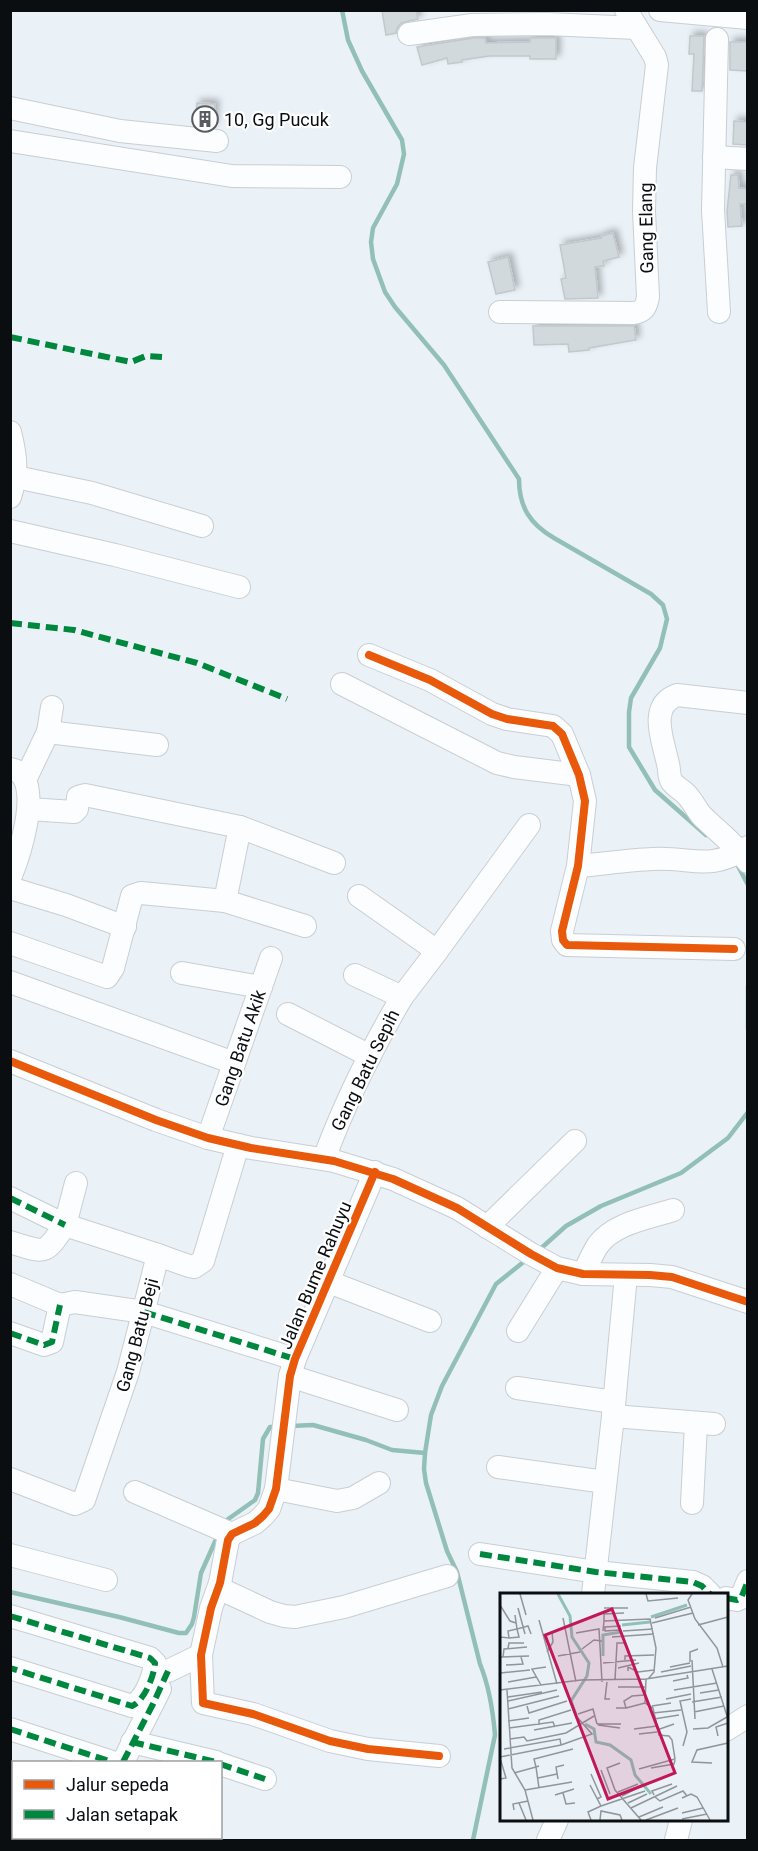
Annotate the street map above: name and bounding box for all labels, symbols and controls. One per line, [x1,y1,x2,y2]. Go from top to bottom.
building icon: 10, Gg Pucuk [190,104,220,134]
place label: 10, Gg Pucuk [224,109,330,130]
street label: Gang Elang [635,182,657,274]
street label: Gang Batu Akik [210,986,270,1109]
street label: Gang Batu Sepih [327,1006,403,1134]
street label: Jalan Bume Rahuyu [274,1198,356,1352]
street label: Gang Batu Beji [112,1276,162,1394]
inset map [500,1593,728,1821]
legend [12,1761,222,1839]
text: Jalur sepeda [66,1774,169,1795]
text: Jalan setapak [66,1804,179,1825]

